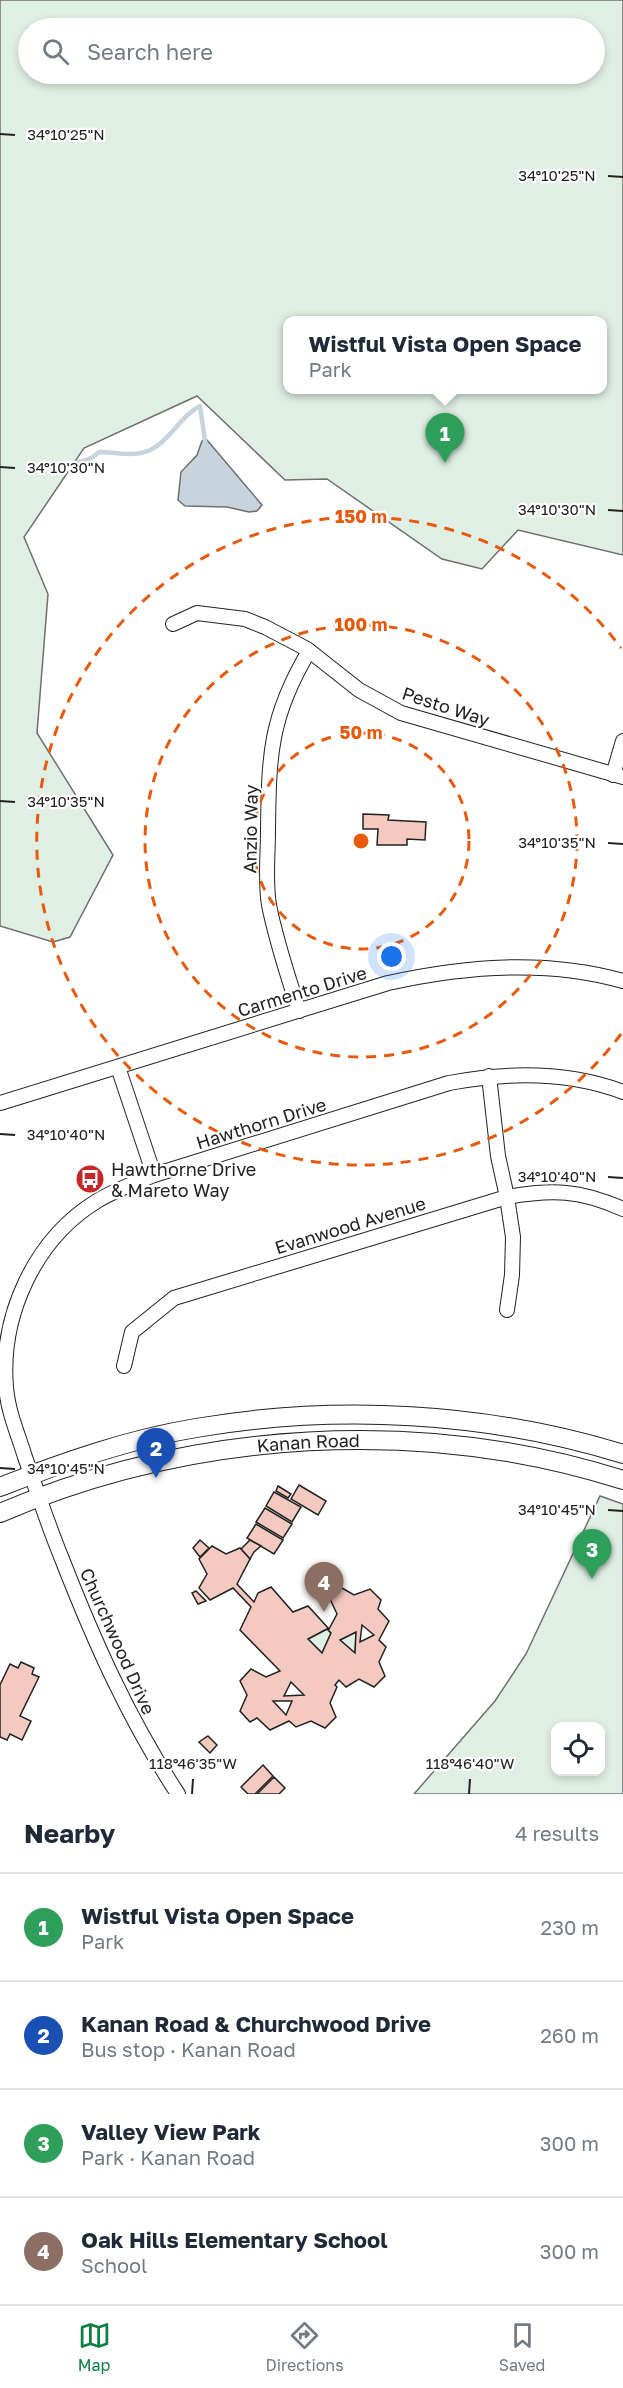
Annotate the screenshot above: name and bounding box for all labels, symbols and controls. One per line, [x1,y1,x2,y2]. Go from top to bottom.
search box [18,18,605,84]
icon: search [39,35,72,68]
text: Search here [87,38,213,65]
text: 34°10'25"N [27,125,105,143]
text: 34°10'25"N [518,166,596,184]
popup [283,316,607,394]
text: Wistful Vista Open Space [309,330,581,357]
text: Park [309,357,352,381]
pin: 1 [426,414,464,463]
text: 34°10'30"N [27,458,105,476]
text: 34°10'30"N [518,500,596,518]
text: 150 m [335,505,387,527]
text: 100 m [335,613,387,635]
street label: Pesto Way [400,682,492,730]
text: 50 m [340,721,382,743]
street label: Anzio Way [238,784,262,874]
text: 34°10'35"N [27,792,105,810]
centre of rings [351,831,371,851]
text: 34°10'35"N [518,833,596,851]
your location [377,942,406,971]
street label: Carmento Drive [235,961,369,1021]
street label: Hawthorn Drive [193,1093,329,1153]
text: 34°10'40"N [27,1125,105,1143]
place label: Hawthorne Drive & Mareto Way [111,1158,256,1201]
bus stop icon: Hawthorne Drive & Mareto Way [74,1163,106,1195]
text: 34°10'40"N [518,1167,596,1185]
street label: Evanwood Avenue [272,1192,428,1258]
pin: 2 [136,1428,176,1478]
street label: Kanan Road [256,1429,360,1457]
text: 34°10'45"N [27,1459,105,1477]
text: 34°10'45"N [518,1500,596,1518]
pin: 3 [572,1530,612,1579]
pin: 4 [304,1562,344,1612]
street label: Churchwood Drive [76,1564,160,1718]
map controls [551,1722,605,1776]
button: locate [551,1722,605,1776]
text: 118°46'35"W [149,1754,237,1772]
text: 118°46'40"W [426,1754,514,1772]
text: Nearby [24,1818,115,1849]
text: 4 results [515,1821,599,1845]
text: Wistful Vista Open Space [81,1902,354,1929]
text: 1 [38,1915,49,1939]
text: 230 m [541,1915,599,1939]
text: Park [81,1929,124,1953]
text: Kanan Road & Churchwood Drive [81,2010,431,2037]
text: 2 [37,2023,50,2047]
text: 260 m [540,2023,599,2047]
text: Bus stop · Kanan Road [81,2037,296,2061]
text: Valley View Park [81,2118,261,2145]
text: 3 [37,2131,50,2155]
text: 300 m [540,2131,599,2155]
text: Park · Kanan Road [81,2145,255,2169]
text: Oak Hills Elementary School [81,2226,388,2253]
text: 4 [37,2239,50,2263]
text: 300 m [540,2239,599,2263]
text: School [81,2253,147,2277]
tab: Map [78,2319,111,2375]
tab: Directions [266,2319,344,2375]
tab: Saved [499,2319,545,2375]

